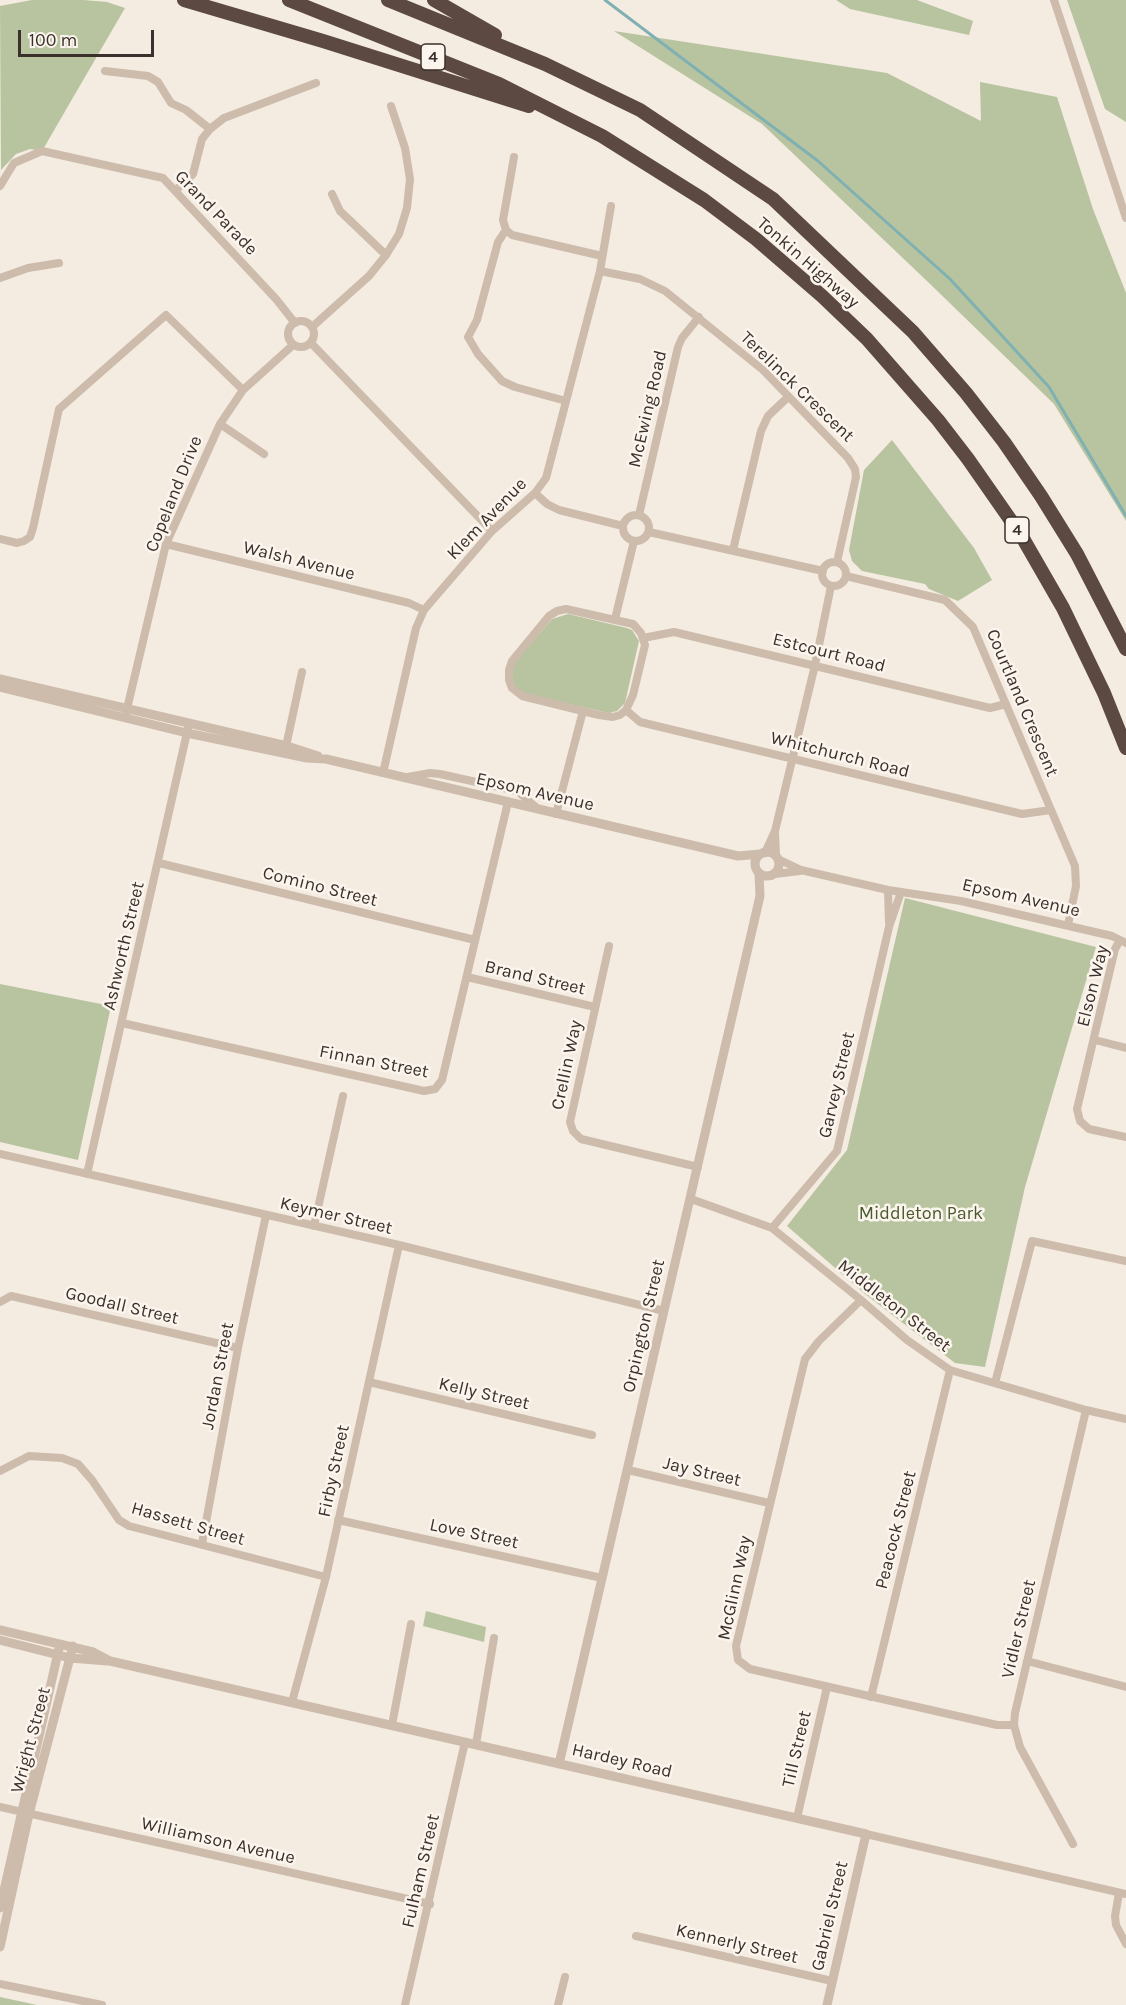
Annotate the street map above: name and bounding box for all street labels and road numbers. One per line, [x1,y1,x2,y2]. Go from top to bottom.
road number: 4 [421,44,445,70]
street label: Grand Parade [170,166,262,260]
street label: Tonkin Highway [752,213,864,313]
street label: Terelinck Crescent [736,327,858,447]
street label: McEwing Road [624,348,672,470]
street label: Copeland Drive [141,433,207,555]
street label: Klem Avenue [443,474,531,564]
road number: 4 [1005,517,1029,543]
street label: Walsh Avenue [241,537,357,585]
street label: Courtland Crescent [981,626,1063,780]
street label: Estcourt Road [770,629,888,677]
street label: Whitchurch Road [768,727,912,783]
street label: Epsom Avenue [474,768,596,816]
street label: Comino Street [260,862,380,912]
street label: Epsom Avenue [960,874,1082,922]
street label: Ashworth Street [99,880,149,1012]
street label: Elson Way [1072,943,1114,1029]
street label: Brand Street [482,956,588,1000]
street label: Crellin Way [547,1018,587,1112]
street label: Garvey Street [814,1030,860,1140]
street label: Finnan Street [317,1041,431,1083]
street label: Keymer Street [278,1193,394,1239]
street label: Middleton Street [833,1255,955,1357]
street label: Orpington Street [618,1257,670,1395]
street label: Goodall Street [63,1282,181,1330]
street label: Jordan Street [197,1321,239,1431]
street label: Kelly Street [437,1373,531,1415]
street label: Firby Street [314,1423,354,1519]
street label: Jay Street [661,1453,743,1491]
street label: Peacock Street [871,1469,921,1591]
street label: Hassett Street [129,1497,247,1551]
street label: Love Street [428,1514,520,1554]
street label: McGlinn Way [713,1534,757,1642]
street label: Vidler Street [997,1578,1041,1680]
street label: Wright Street [6,1685,56,1795]
street label: Till Street [778,1709,816,1789]
street label: Hardey Road [570,1739,674,1783]
street label: Fulham Street [397,1812,445,1930]
street label: Williamson Avenue [139,1813,297,1869]
street label: Gabriel Street [807,1859,853,1973]
street label: Kennerly Street [674,1919,800,1969]

